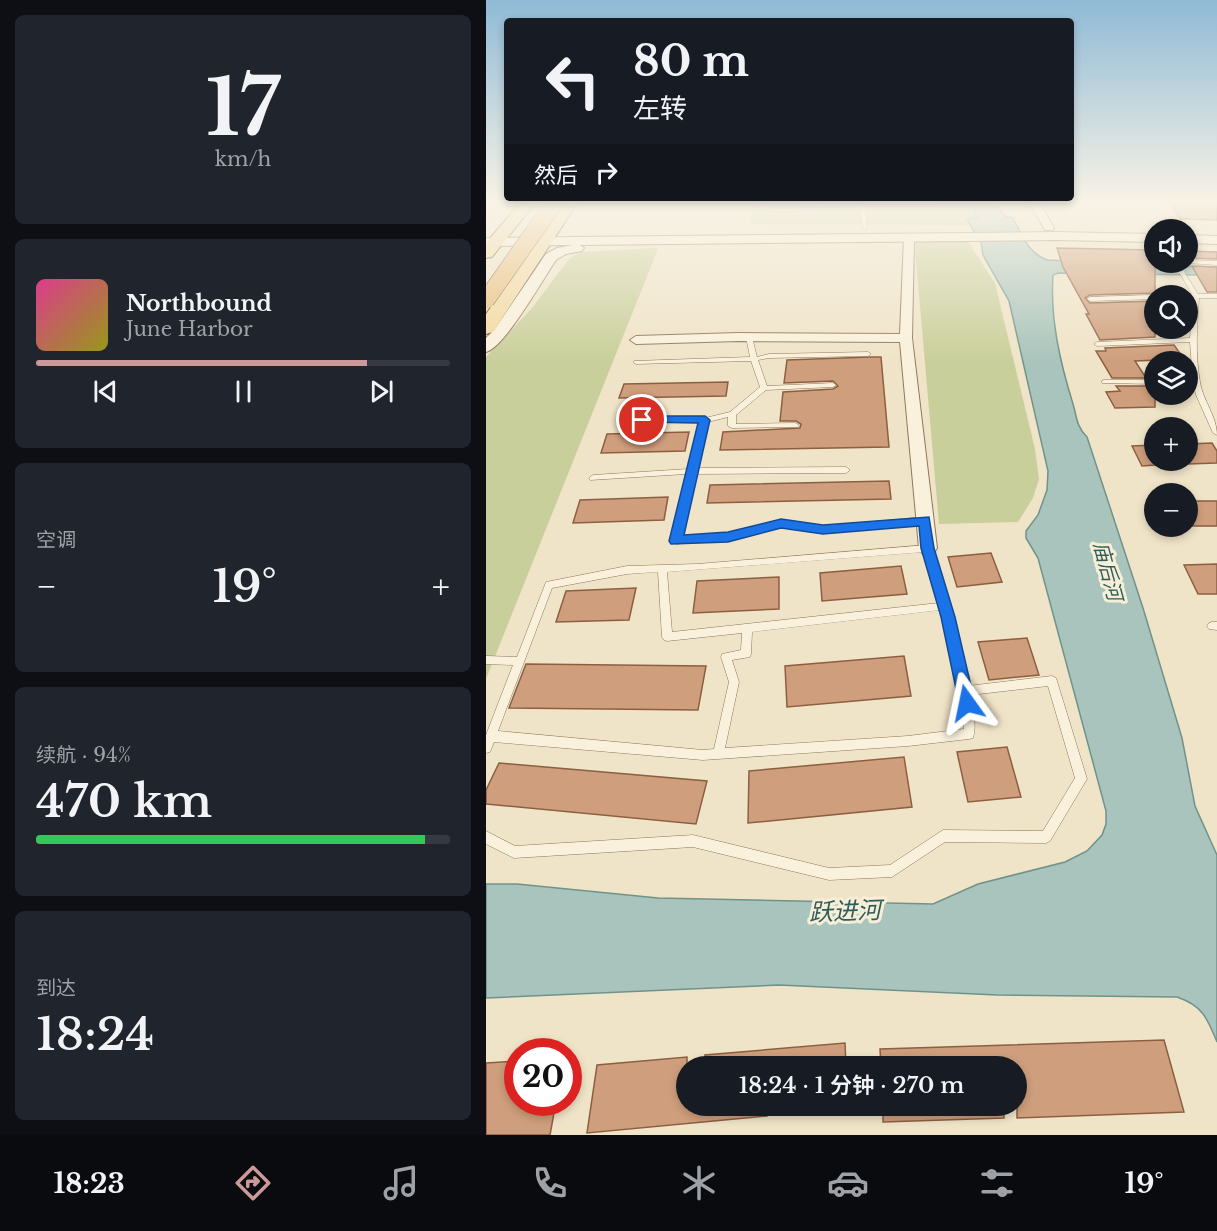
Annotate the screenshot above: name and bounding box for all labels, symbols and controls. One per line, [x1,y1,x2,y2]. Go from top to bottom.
text: 80 m [633,35,749,87]
icon: left [534,42,612,120]
text: 17 [206,59,280,156]
text: 左转 [633,92,687,125]
text: km/h [215,147,271,171]
icon: right [590,156,623,189]
text: 然后 [534,162,578,189]
map controls [1144,219,1198,537]
button: sound [1144,219,1198,273]
button: search [1144,285,1198,339]
text: Northbound [126,290,272,317]
text: June Harbor [126,317,253,341]
button: layers [1144,351,1198,405]
icon: previous [89,375,122,408]
icon: pause [227,375,260,408]
icon: next [365,375,398,408]
pin [616,394,667,445]
icon: arrive [625,403,658,436]
button: + [1144,417,1198,471]
button: − [1144,483,1198,537]
text: 空调 [36,528,76,552]
water label: 庙后河 [1089,539,1128,607]
text: 19° [212,558,277,614]
text: − [36,566,57,607]
text: + [432,566,450,607]
position arrow [935,671,999,735]
text: 续航 · 94% [36,743,131,767]
text: 470 km [36,773,212,829]
water label: 跃进河 [809,895,885,927]
text: 到达 [36,976,76,1000]
text: 18:24 [36,1006,154,1062]
speed limit sign: 20 [504,1038,582,1116]
text: 18:24 · 1 分钟 · 270 m [739,1072,964,1099]
icon: directions [232,1162,274,1204]
icon: music [380,1162,422,1204]
icon: phone [529,1162,571,1204]
icon: climate [678,1162,720,1204]
icon: car [827,1162,869,1204]
icon: filters [976,1162,1018,1204]
text: 18:23 [53,1167,125,1200]
text: 19° [1125,1167,1164,1200]

